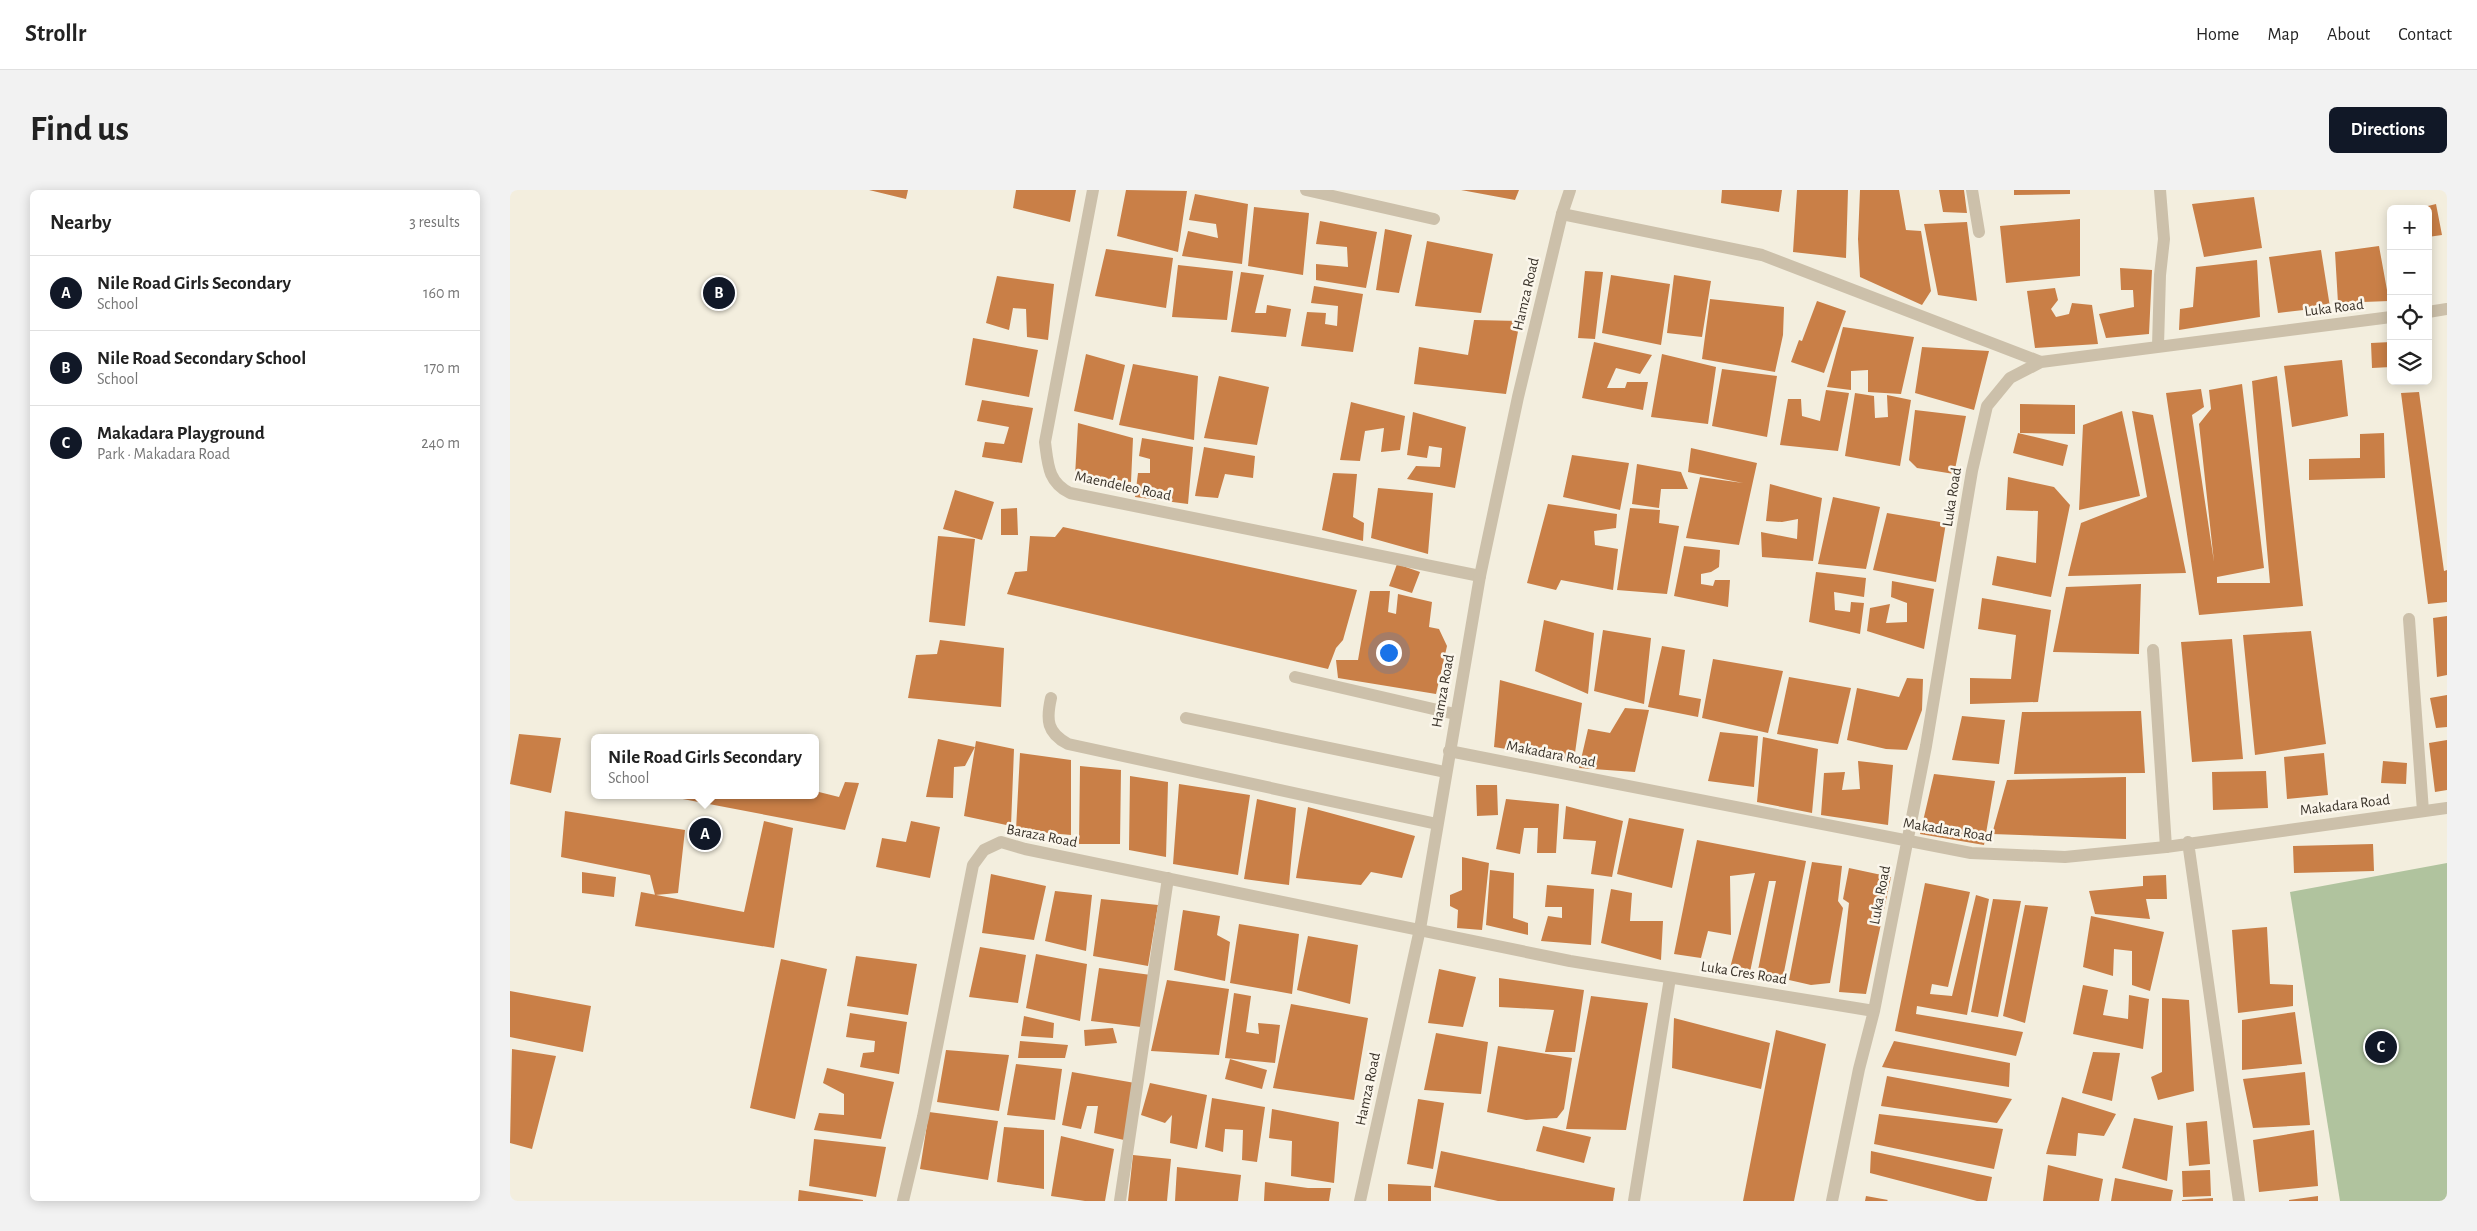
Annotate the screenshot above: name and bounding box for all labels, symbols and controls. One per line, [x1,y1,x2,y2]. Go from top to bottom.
text: Strollr [25,22,86,46]
text: Home [2196,26,2239,44]
text: Map [2267,26,2299,44]
text: About [2327,26,2370,44]
text: Contact [2398,26,2452,44]
button: Directions [2329,107,2447,153]
text: Find us [30,112,129,147]
map controls [2387,205,2432,385]
button: + [2387,205,2432,250]
text: Nearby [50,212,111,233]
text: 3 results [409,214,460,230]
button: − [2387,250,2432,295]
street label: Hamza Road [1510,256,1542,332]
text: Nile Road Girls Secondary [97,274,291,293]
pin: B [703,274,735,312]
text: A [61,285,71,301]
text: 160 m [423,285,460,301]
button: locate [2387,295,2432,340]
text: School [97,296,138,312]
street label: Luka Road [2303,297,2365,319]
button: layers [2387,340,2432,385]
text: Nile Road Secondary School [97,349,306,368]
text: B [61,360,71,376]
text: 170 m [424,360,460,376]
text: School [97,371,138,387]
text: Makadara Playground [97,424,265,443]
text: C [62,435,70,451]
text: 240 m [421,435,460,451]
text: Park · Makadara Road [97,446,230,462]
street label: Luka Road [1940,466,1964,528]
street label: Maendeleo Road [1073,468,1173,504]
your location [1376,640,1402,666]
street label: Hamza Road [1429,653,1457,729]
popup [591,734,819,799]
street label: Makadara Road [1505,738,1597,770]
text: Nile Road Girls Secondary [608,748,802,767]
text: School [608,770,649,786]
street label: Makadara Road [2299,792,2391,818]
pin: A [689,815,721,853]
street label: Makadara Road [1902,816,1994,845]
street label: Baraza Road [1005,822,1079,850]
street label: Luka Road [1867,864,1893,926]
street label: Luka Cres Road [1700,959,1788,987]
pin: C [2365,1028,2397,1066]
street label: Hamza Road [1353,1051,1383,1127]

